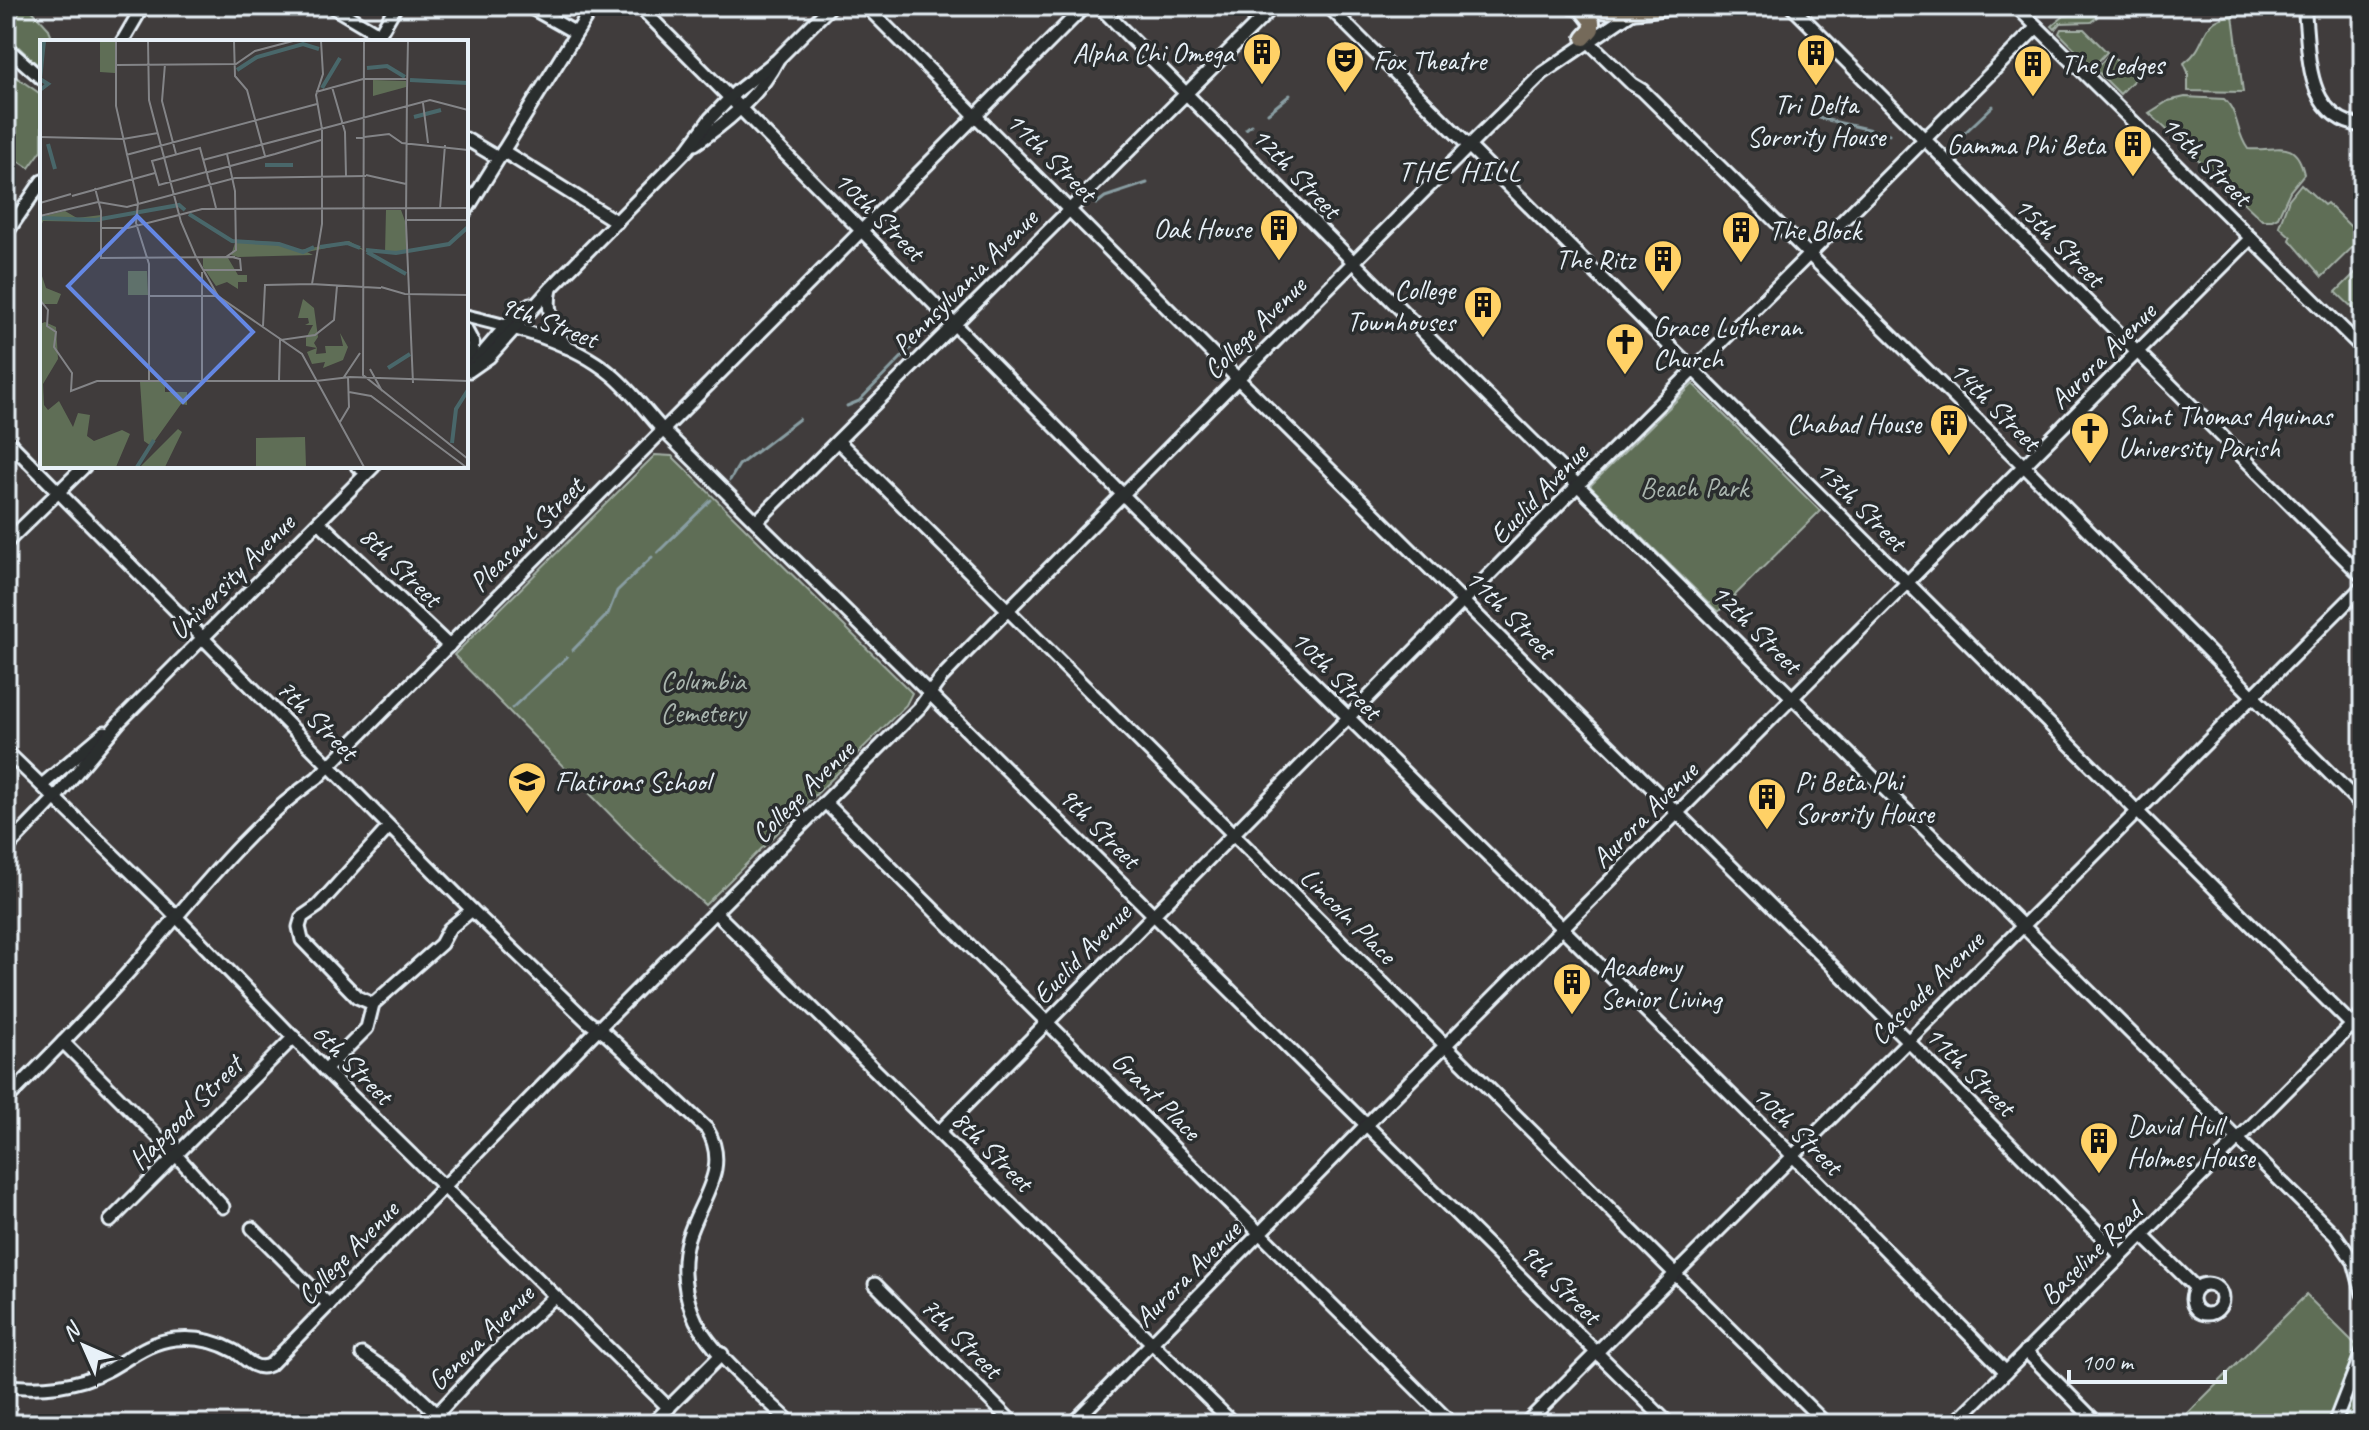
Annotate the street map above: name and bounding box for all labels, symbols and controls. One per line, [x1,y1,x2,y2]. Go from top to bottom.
building icon: Alpha Chi Omega [1241,31,1283,86]
building icon: Tri Delta Sorority House [1795,32,1837,87]
place label: Alpha Chi Omega [1072,35,1236,70]
theatre icon: Fox Theatre [1324,39,1366,94]
inset map [40,40,468,468]
place label: Fox Theatre [1373,43,1488,78]
building icon: The Ledges [2012,43,2054,98]
place label: The Ledges [2061,47,2166,82]
place label: Tri Delta Sorority House [1747,87,1887,154]
street label: 11th Street [999,104,1106,211]
street label: 16th Street [2154,108,2261,215]
street label: 12th Street [1244,119,1351,228]
building icon: Gamma Phi Beta [2112,123,2154,178]
place label: Gamma Phi Beta [1946,127,2107,162]
district label: THE HILL [1398,152,1522,190]
street label: 10th Street [827,163,934,270]
street label: 15th Street [2007,189,2114,296]
street label: Pennsylvania Avenue [884,200,1046,362]
building icon: Oak House [1258,207,1300,262]
building icon: The Block [1720,209,1762,264]
place label: Oak House [1153,211,1253,246]
place label: The Block [1769,213,1864,248]
building icon: The Ritz [1642,238,1684,293]
place label: The Ritz [1555,242,1637,277]
street label: College Avenue [1195,267,1315,386]
place label: College Townhouses [1347,272,1457,339]
building icon: College Townhouses [1462,284,1504,339]
street label: 9th Street [495,287,605,357]
street label: Aurora Avenue [2042,293,2164,416]
place label: Grace Lutheran Church [1653,309,1803,376]
church icon: Grace Lutheran Church [1604,321,1646,376]
street label: 14th Street [1943,353,2050,460]
place label: Saint Thomas Aquinas University Parish [2118,398,2334,465]
building icon: Chabad House [1928,402,1970,457]
place label: Chabad House [1787,406,1923,441]
church icon: Saint Thomas Aquinas University Parish [2069,410,2111,465]
street label: Euclid Avenue [1482,434,1596,551]
street label: 13th Street [1809,453,1916,560]
street label: Pleasant Street [461,468,593,599]
park label: Beach Park [1640,470,1751,505]
street label: University Avenue [161,504,303,647]
street label: 8th Street [352,518,451,616]
street label: 11th Street [1458,561,1565,668]
street label: 12th Street [1704,576,1811,683]
street label: 10th Street [1284,622,1391,729]
park label: Columbia Cemetery [660,663,748,730]
street label: 7th Street [269,671,368,770]
street label: College Avenue [743,731,863,850]
street label: Aurora Avenue [1584,752,1706,875]
school or university icon: Flatirons School [506,760,548,815]
place label: Flatirons School [555,764,715,799]
place label: Pi Beta Phi Sorority House [1795,764,1936,831]
building icon: Pi Beta Phi Sorority House [1746,776,1788,831]
street label: 9th Street [1051,779,1150,878]
street label: Lincoln Place [1293,860,1406,972]
street label: Euclid Avenue [1025,894,1139,1011]
street label: Cascade Avenue [1862,922,1992,1052]
place label: Academy Senior Living [1600,949,1723,1016]
building icon: Academy Senior Living [1551,961,1593,1016]
street label: 6th Street [304,1015,403,1114]
street label: 11th Street [1918,1018,2025,1125]
street label: Grant Place [1104,1043,1210,1149]
street label: Hapgood Street [121,1045,252,1177]
street label: 10th Street [1745,1077,1852,1184]
street label: 8th Street [944,1102,1043,1201]
place label: David Hull Holmes House [2127,1108,2256,1175]
building icon: David Hull Holmes House [2078,1120,2120,1175]
street label: College Avenue [289,1191,407,1312]
street label: Baseline Road [2032,1192,2152,1312]
street label: Aurora Avenue [1127,1211,1249,1334]
street label: 9th Street [1512,1235,1611,1334]
street label: Geneva Avenue [420,1275,542,1398]
street label: 7th Street [913,1289,1012,1388]
north arrow [44,1306,124,1386]
text: N [56,1315,88,1347]
scale bar [2069,1334,2225,1384]
text: 100 m [2081,1347,2135,1377]

